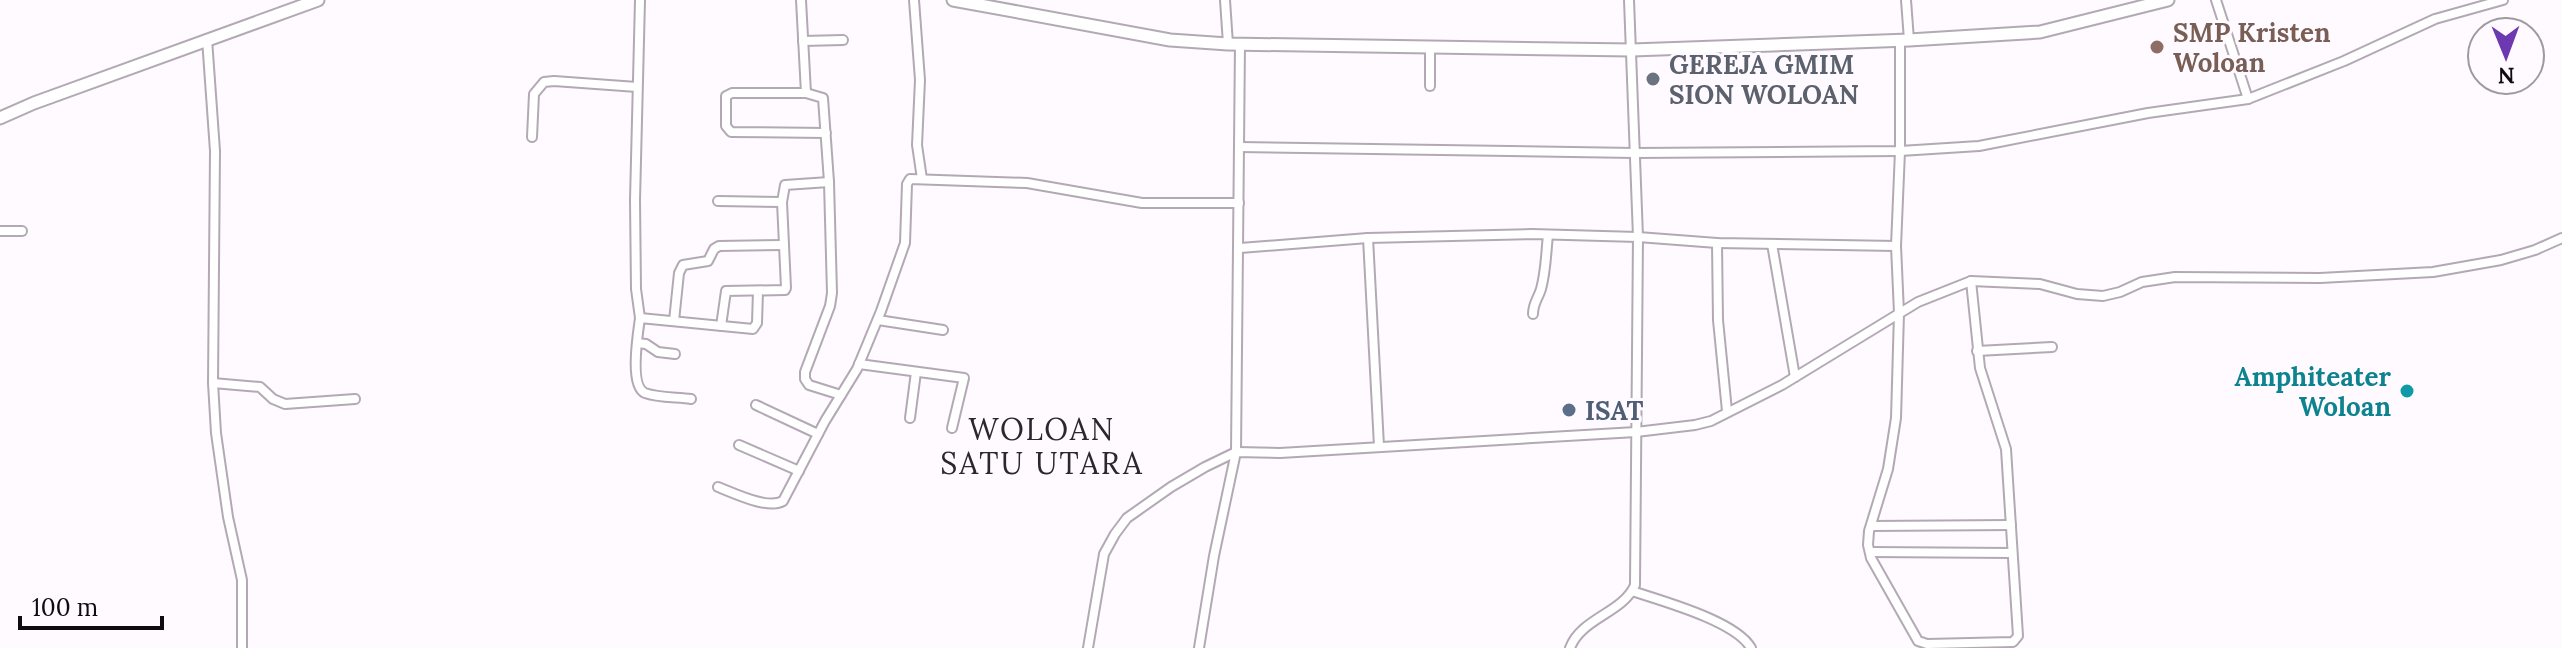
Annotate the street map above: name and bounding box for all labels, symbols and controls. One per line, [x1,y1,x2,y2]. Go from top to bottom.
place label: SMP Kristen Woloan [2173,16,2331,79]
north arrow [2466,16,2546,96]
marker: SMP Kristen Woloan [2148,38,2166,56]
place label: GEREJA GMIM SION WOLOAN [1669,48,1859,111]
text: N [2498,62,2515,90]
marker: GEREJA GMIM SION WOLOAN [1644,70,1662,88]
place label: Amphiteater Woloan [2234,360,2392,423]
marker: Amphiteater Woloan [2398,382,2416,400]
place label: ISAT [1585,394,1643,427]
marker: ISAT [1560,401,1578,419]
district label: WOLOAN SATU UTARA [940,410,1144,482]
scale bar [20,580,162,630]
text: 100 m [32,592,98,623]

